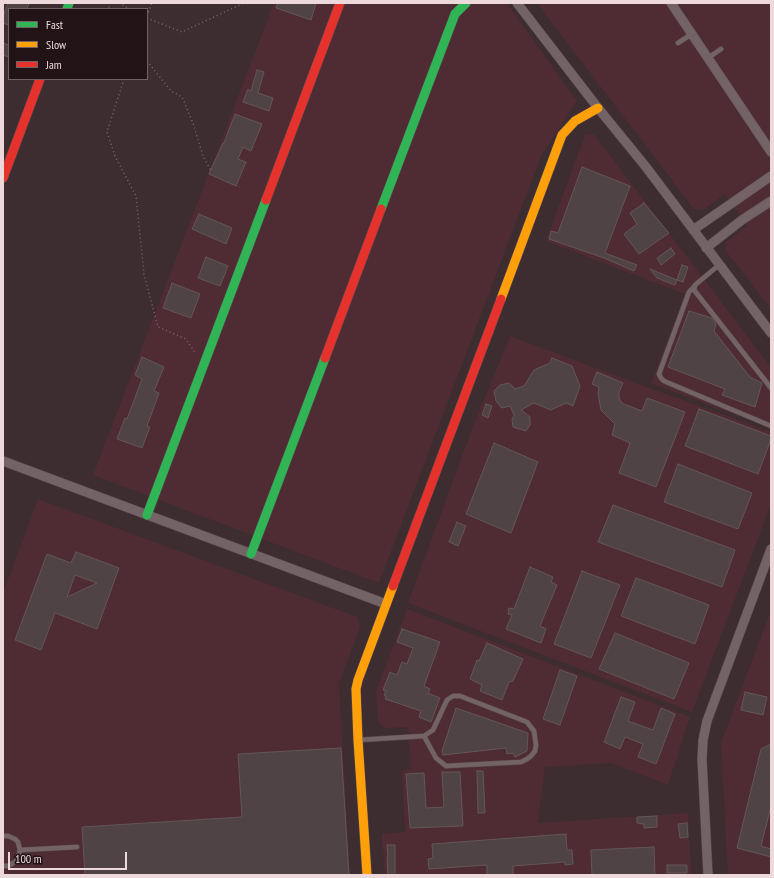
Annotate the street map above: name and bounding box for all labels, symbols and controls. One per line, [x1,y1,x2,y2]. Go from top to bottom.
legend [8,8,148,80]
text: Fast [46,17,63,32]
text: Slow [46,37,66,52]
text: Jam [46,57,62,72]
scale bar [10,844,129,870]
text: 100 m [15,851,42,866]

